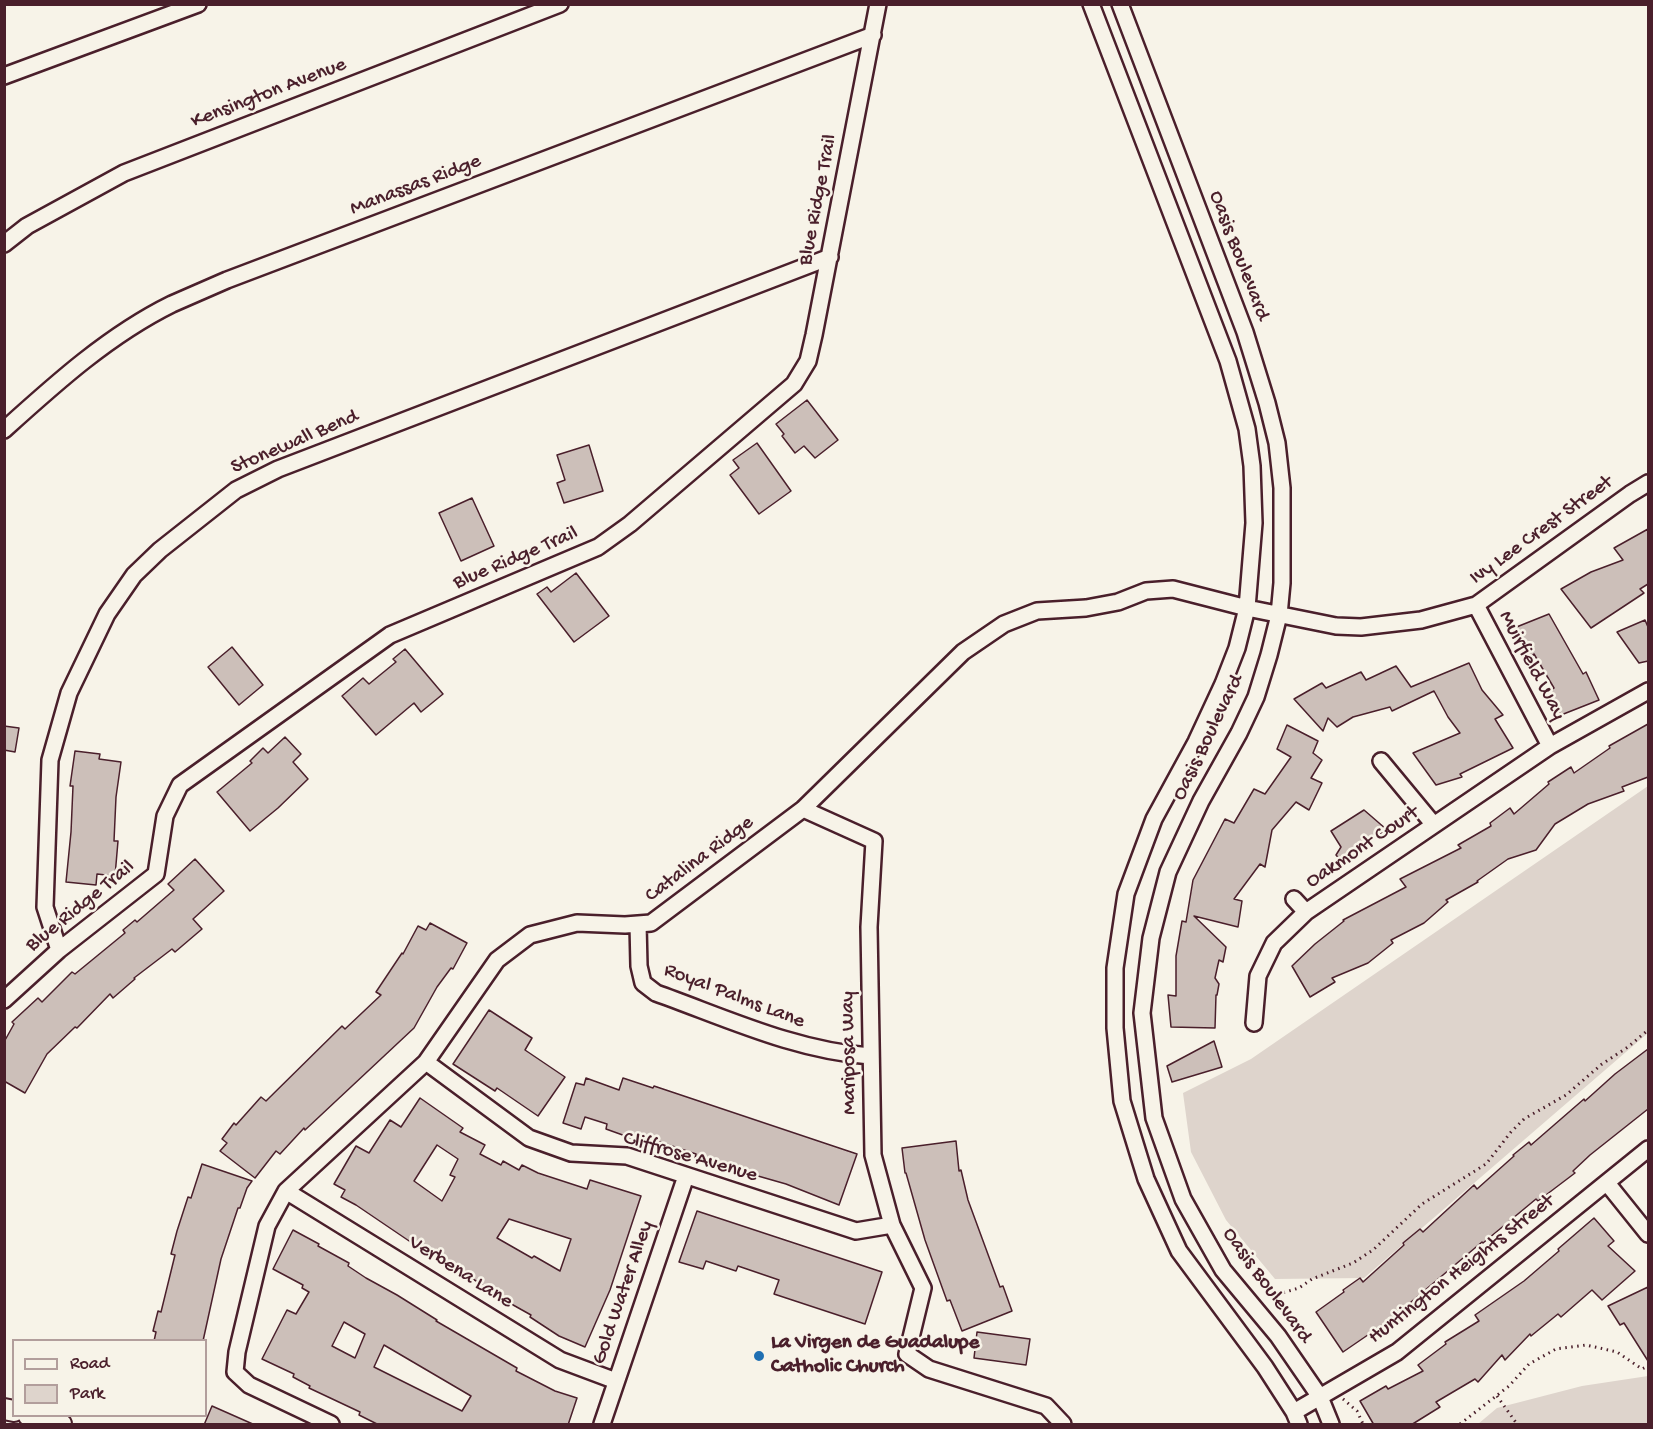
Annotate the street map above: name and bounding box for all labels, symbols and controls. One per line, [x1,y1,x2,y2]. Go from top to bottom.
street label: Kensington Avenue [188,53,350,135]
street label: Blue Ridge Trail [794,132,844,268]
street label: Manassas Ridge [347,149,485,223]
street label: Oasis Boulevard [1202,188,1274,324]
street label: Stonewall Bend [227,405,363,481]
street label: Ivy Lee Crest Street [1465,471,1619,591]
street label: Blue Ridge Trail [450,521,582,597]
street label: Muirfield Way [1492,607,1570,725]
street label: Oasis Boulevard [1168,671,1250,805]
street label: Oakmont Court [1302,801,1424,895]
street label: Catalina Ridge [641,811,759,909]
street label: Blue Ridge Trail [21,855,141,959]
street label: Royal Palms Lane [660,959,808,1035]
street label: Mariposa Way [836,991,864,1115]
street label: Cliffrose Avenue [620,1127,760,1189]
street label: Huntington Heights Street [1364,1190,1560,1350]
street label: Gold Water Alley [588,1218,660,1368]
street label: Oasis Boulevard [1216,1223,1316,1349]
street label: Verbena Lane [403,1231,517,1315]
place label: La Virgen de Guadalupe Catholic Church [771,1331,979,1381]
legend [12,1339,207,1417]
marker: La Virgen de Guadalupe Catholic Church [752,1349,766,1363]
text: Road [70,1354,109,1375]
text: Park [70,1384,104,1405]

